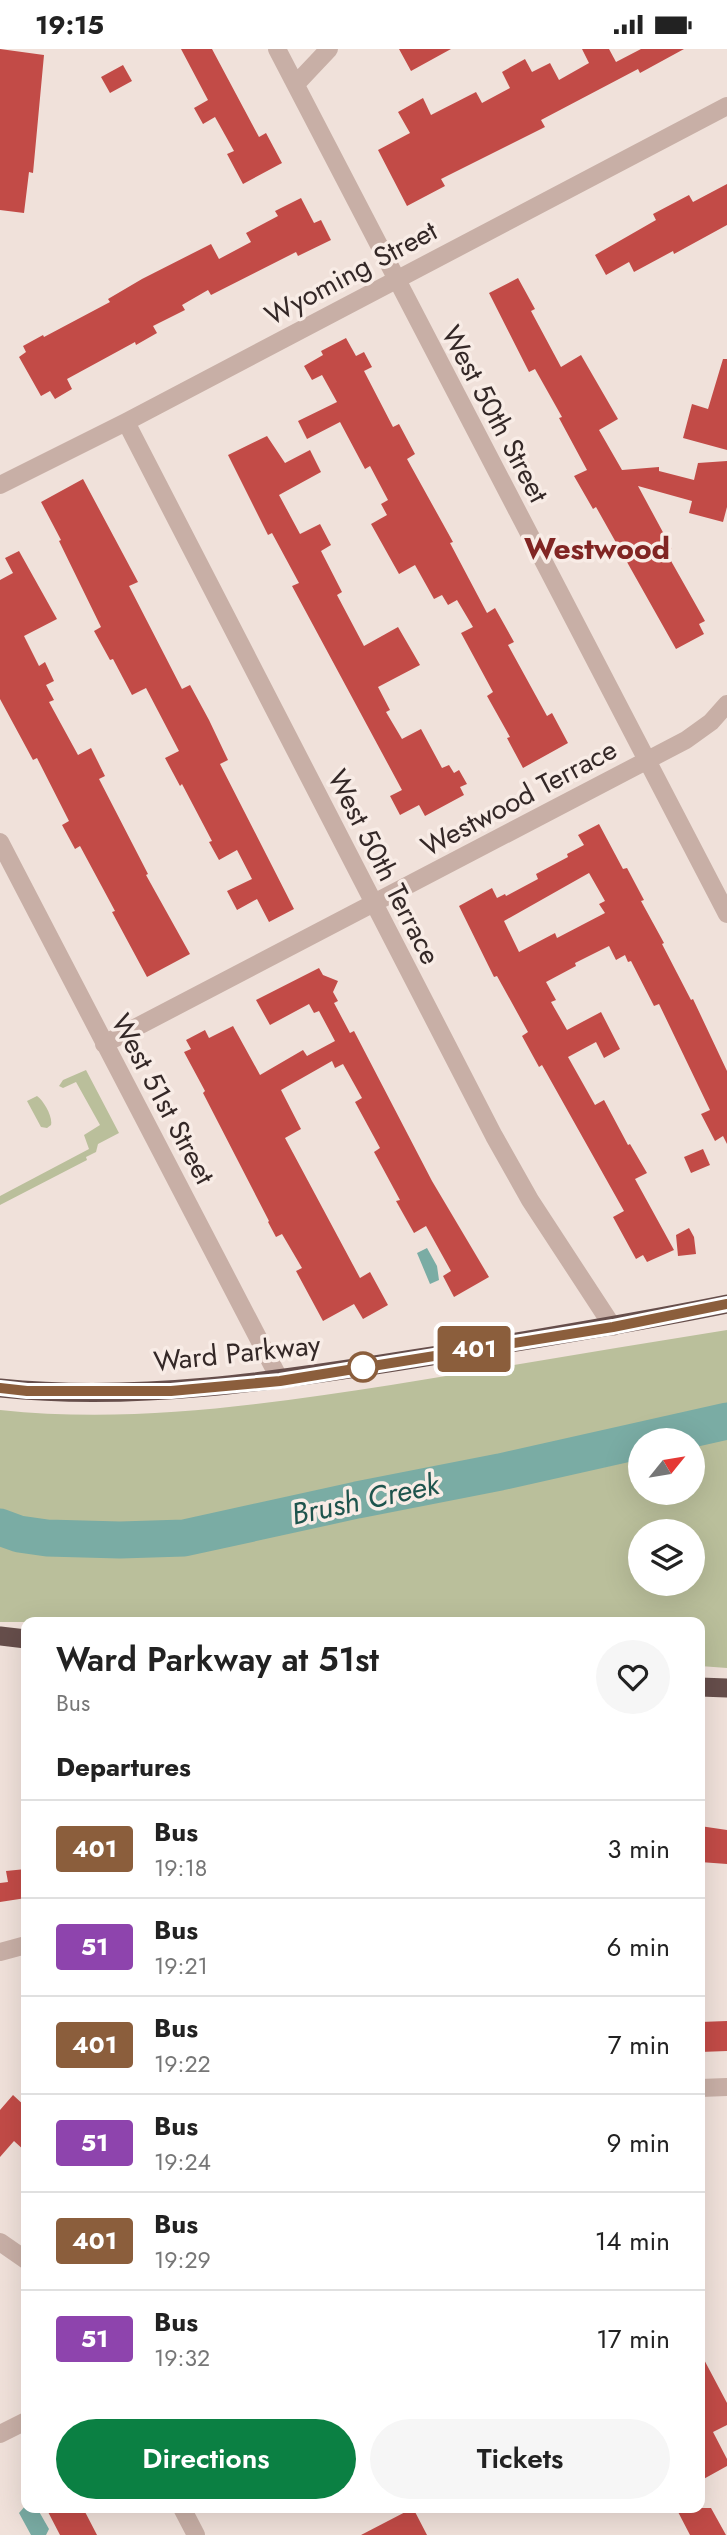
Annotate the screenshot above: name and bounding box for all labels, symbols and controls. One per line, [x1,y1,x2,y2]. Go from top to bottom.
text: 19:15 [35,6,104,44]
street label: Wyoming Street [258,210,445,336]
street label: West 50th Street [431,318,559,510]
district label: Westwood [524,527,670,570]
street label: Westwood Terrace [414,729,624,867]
street label: West 50th Terrace [317,762,451,972]
street label: West 51st Street [101,1006,225,1192]
street label: Ward Parkway [152,1324,323,1382]
line badge: 401 [434,1326,514,1372]
text: 401 [452,1331,496,1366]
unlabelled marker [348,1352,378,1382]
north arrow [628,1428,705,1505]
map controls [628,1428,705,1596]
water label: Brush Creek [287,1462,444,1536]
button: layers [628,1519,705,1596]
text: Ward Parkway at 51st [56,1636,379,1683]
button: heart [596,1640,670,1714]
text: Bus [56,1686,90,1720]
text: Departures [56,1748,191,1786]
text: Bus [154,1813,198,1851]
text: 3 min [607,1830,670,1868]
text: 401 [72,1831,117,1866]
text: 19:18 [154,1851,207,1885]
text: Bus [154,1911,198,1949]
text: 6 min [607,1928,670,1966]
text: 51 [81,1929,108,1964]
text: 19:21 [154,1949,208,1983]
text: Bus [154,2009,198,2047]
text: 7 min [608,2026,670,2064]
text: 401 [72,2027,117,2062]
text: 19:22 [154,2047,211,2081]
text: Bus [154,2107,198,2145]
text: 9 min [607,2124,670,2162]
text: 51 [81,2125,108,2160]
text: 19:24 [154,2145,211,2179]
text: Bus [154,2205,198,2243]
text: 14 min [595,2222,670,2260]
text: 401 [72,2223,117,2258]
text: 19:29 [154,2243,211,2277]
text: Bus [154,2303,198,2341]
text: 17 min [596,2320,670,2358]
text: 51 [81,2321,108,2356]
text: 19:32 [154,2341,210,2375]
button: Directions [56,2419,356,2499]
button: Tickets [370,2419,670,2499]

